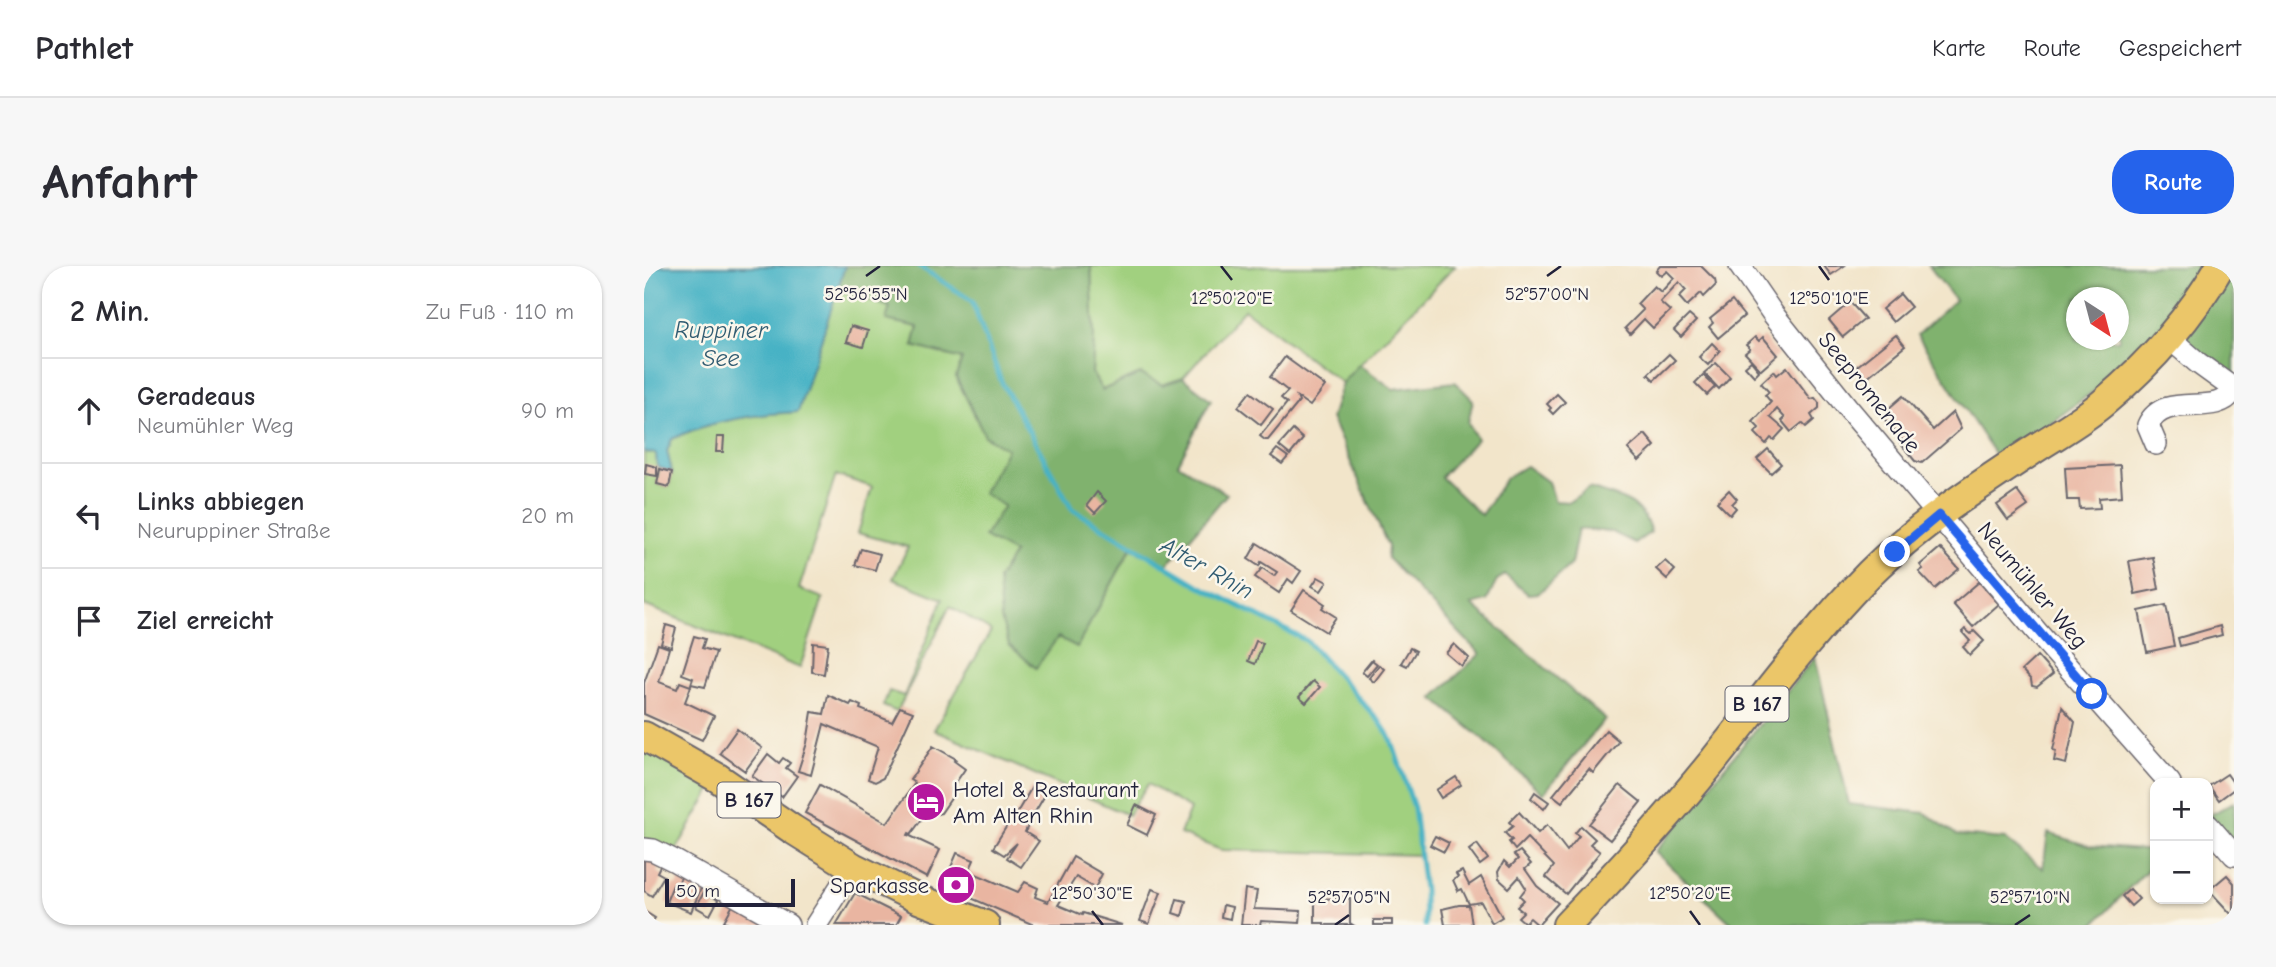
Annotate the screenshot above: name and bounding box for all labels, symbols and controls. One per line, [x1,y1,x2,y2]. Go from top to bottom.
text: Pathlet [35,29,133,67]
text: Karte [1932,34,1986,62]
text: Route [2024,34,2081,62]
text: Gespeichert [2119,34,2241,62]
button: Route [2112,150,2234,214]
text: Anfahrt [42,154,197,210]
text: 52°56'55"N [825,284,907,305]
text: 52°57'00"N [1505,284,1589,305]
north arrow [2066,287,2129,350]
text: 12°50'20"E [1191,288,1273,309]
text: 12°50'10"E [1789,288,1869,309]
text: 2 Min. [70,294,149,329]
text: Zu Fuß · 110 m [426,298,574,325]
water label: Ruppiner See [675,316,769,372]
street label: Seepromenade [1813,326,1927,458]
text: Geradeaus [137,382,255,412]
icon: ahead [70,392,108,430]
text: 90 m [521,397,574,424]
text: Neumühler Weg [137,412,294,439]
text: Links abbiegen [137,487,304,517]
icon: left [70,497,108,535]
text: 20 m [521,502,574,529]
text: Neuruppiner Straße [137,517,330,544]
street label: Neumühler Weg [1972,517,2093,654]
water label: Alter Rhin [1155,531,1258,605]
route end [1879,536,1910,567]
icon: arrive [70,602,108,640]
text: Ziel erreicht [137,606,273,636]
route start [2076,678,2107,709]
road number: B 167 [1726,686,1788,722]
place label: Hotel & Restaurant Am Alten Rhin [953,776,1140,829]
map controls [2150,778,2213,904]
button: + [2150,778,2213,841]
hotel icon: Hotel & Restaurant Am Alten Rhin [905,781,947,823]
road number: B 167 [718,782,780,818]
button: − [2150,841,2213,904]
bank icon: Sparkasse [935,864,977,906]
place label: Sparkasse [830,872,929,899]
scale bar [665,876,794,908]
text: 50 m [676,880,720,902]
text: 12°50'30"E [1051,883,1133,904]
text: 12°50'20"E [1649,883,1731,904]
text: 52°57'05"N [1308,887,1390,908]
text: 52°57'10"N [1990,887,2070,908]

